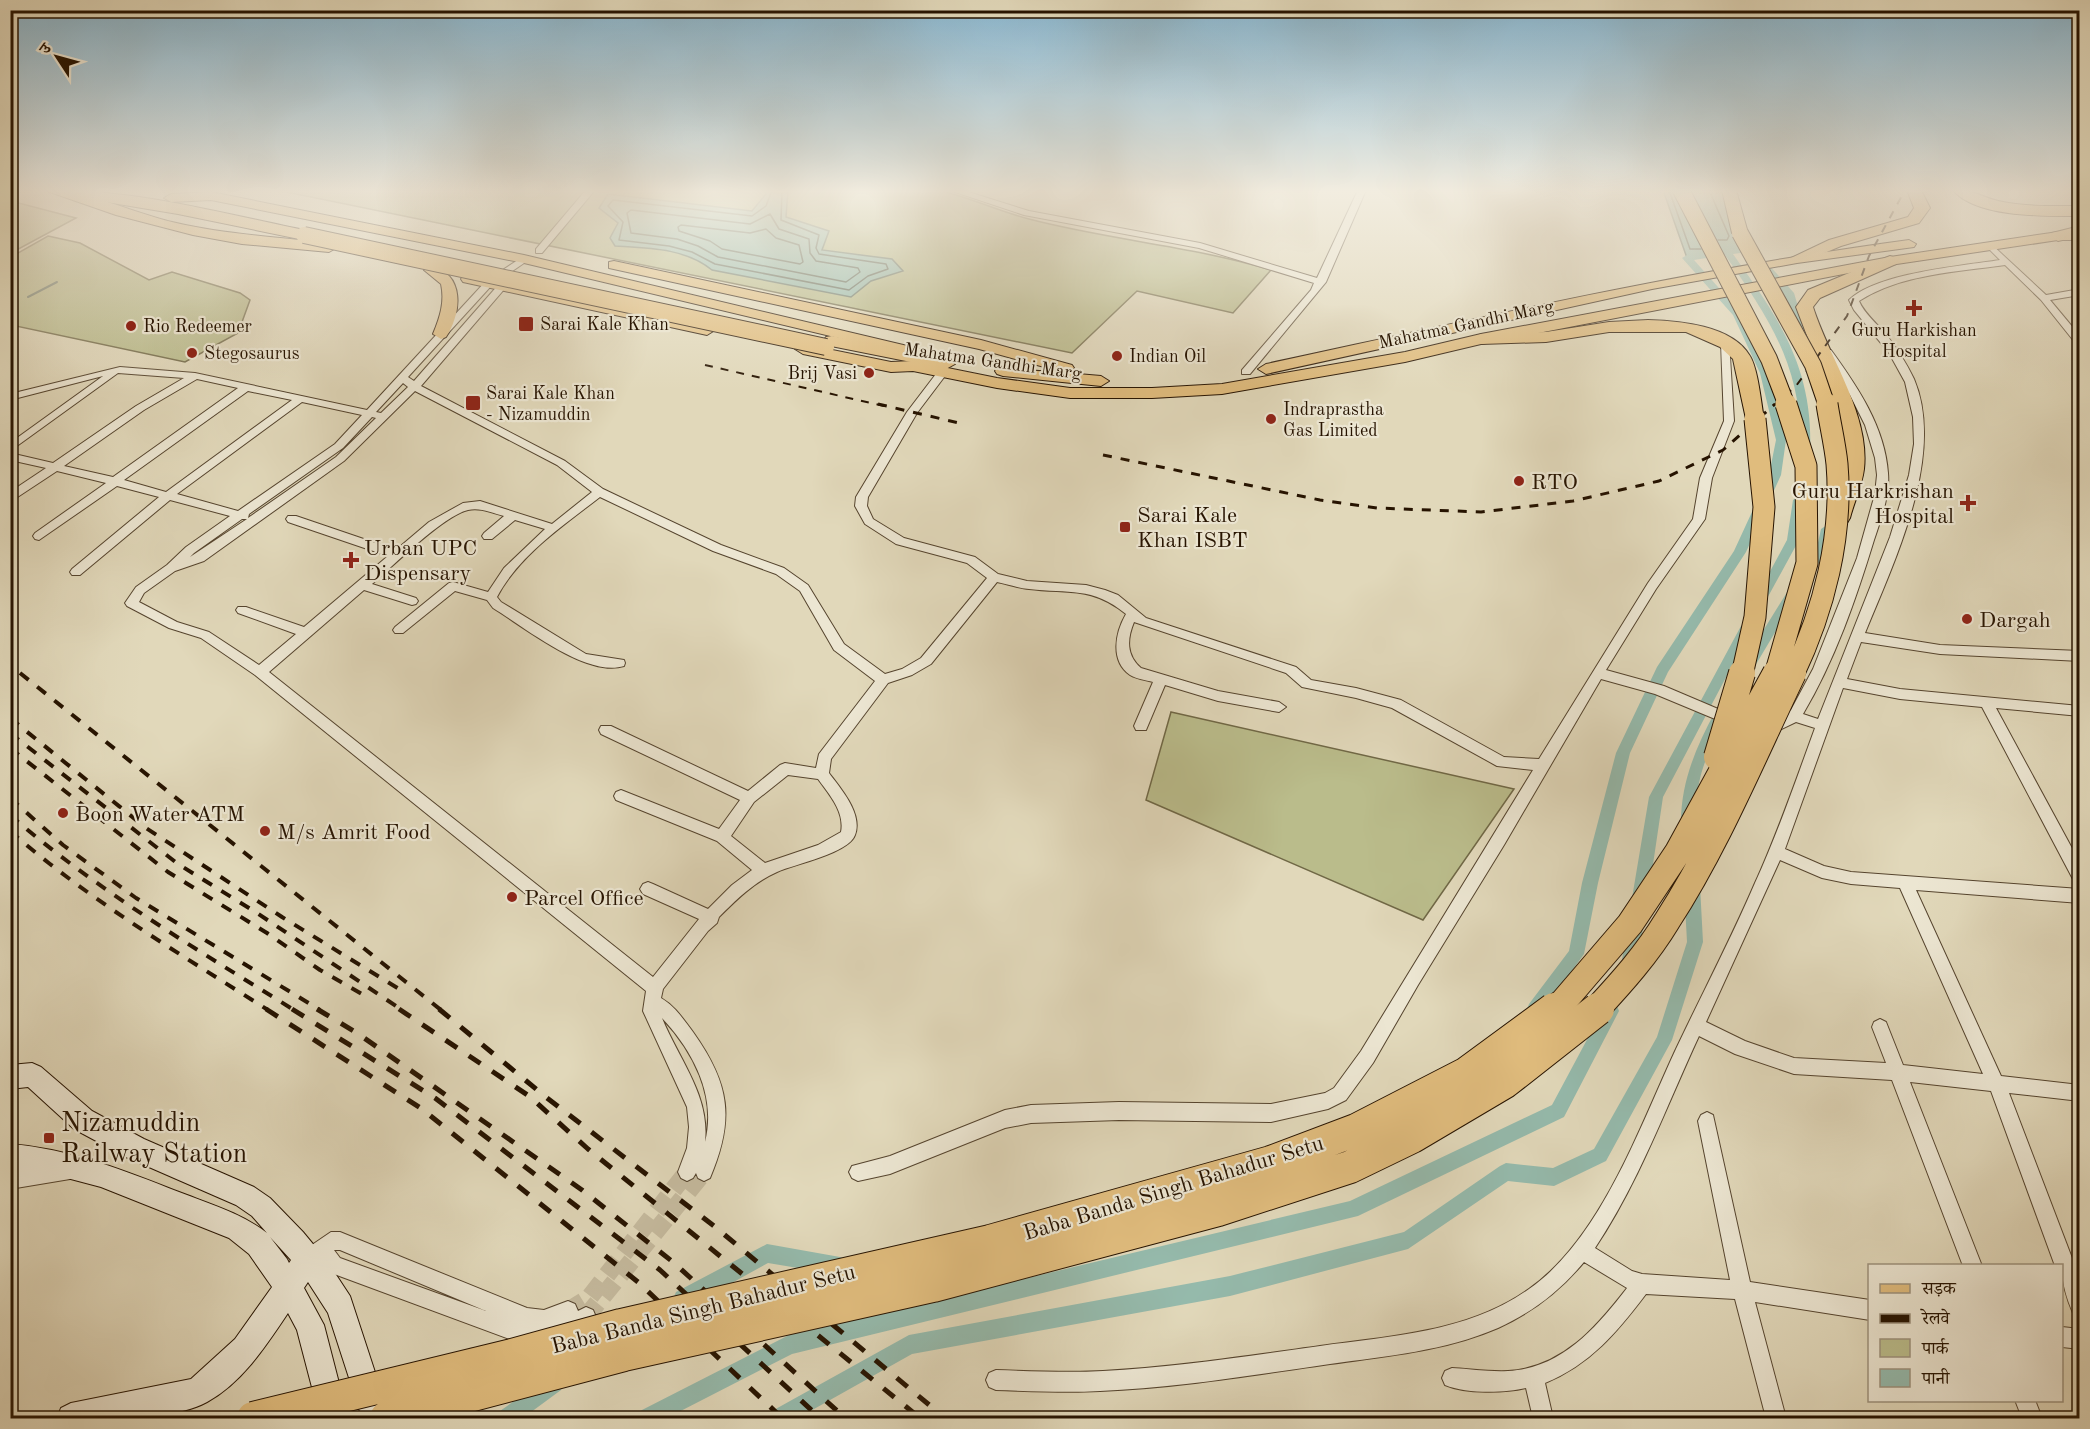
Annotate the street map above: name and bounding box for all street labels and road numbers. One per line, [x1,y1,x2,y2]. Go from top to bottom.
street label: Mahatma Gandhi Marg [1377,298,1556,352]
street label: Mahatma Gandhi Marg [903,341,1083,383]
street label: Baba Banda Singh Bahadur Setu [1021,1133,1327,1245]
street label: Baba Banda Singh Bahadur Setu [549,1261,858,1358]

